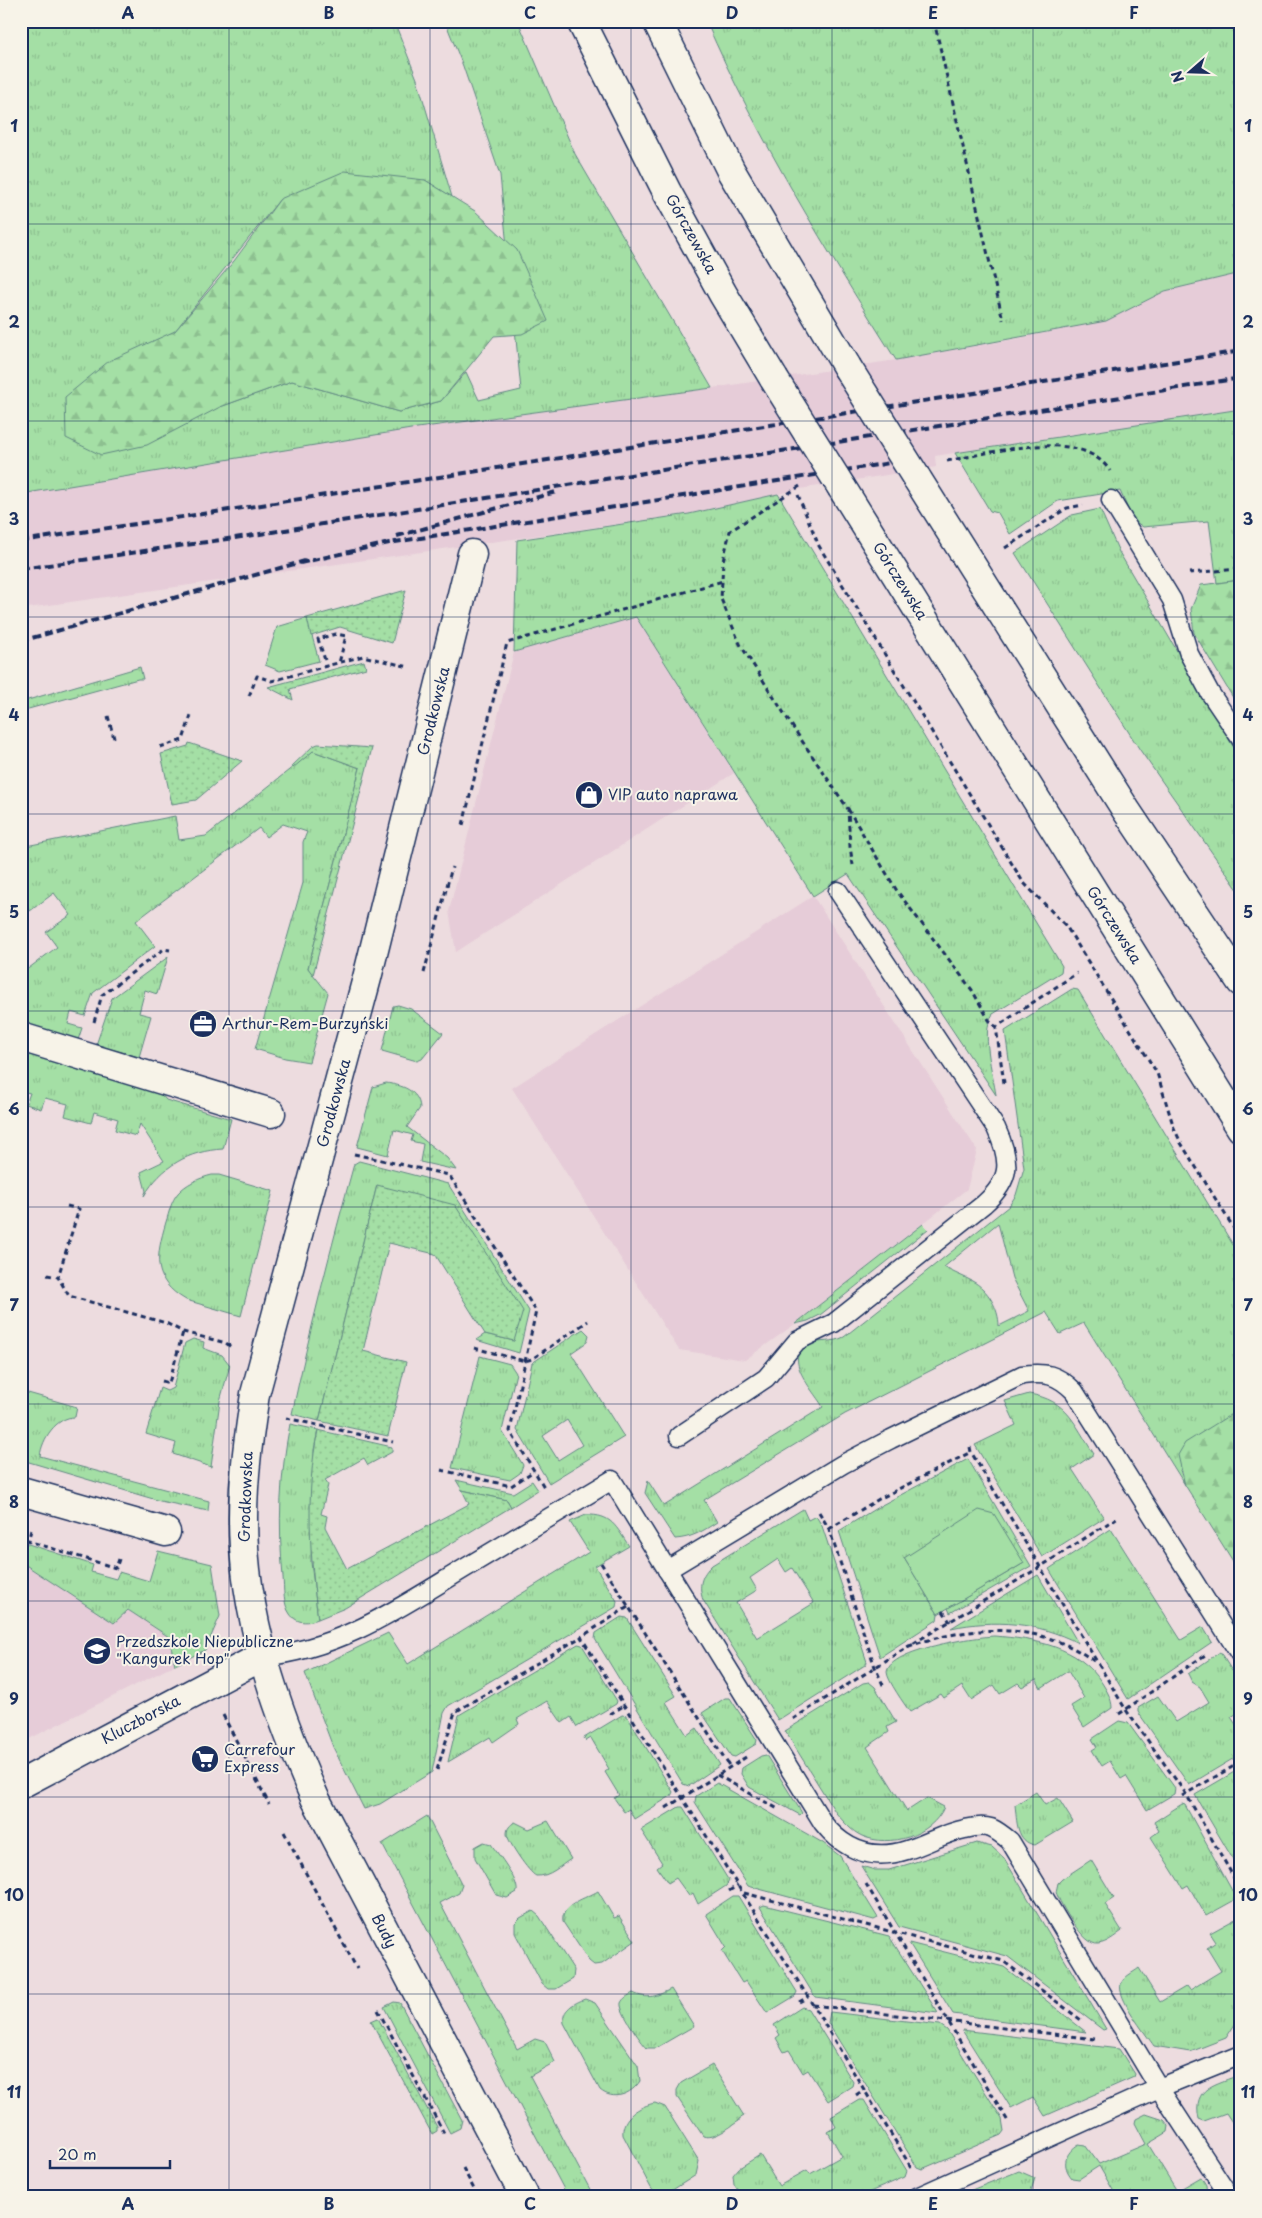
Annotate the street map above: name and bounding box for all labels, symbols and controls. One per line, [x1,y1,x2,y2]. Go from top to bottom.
text: A [122,0,135,24]
text: B [324,0,335,24]
text: C [524,0,536,24]
text: D [726,0,738,24]
text: E [928,0,938,24]
text: F [1129,0,1139,24]
north arrow [1164,48,1214,98]
text: N [1166,68,1189,85]
text: 1 [10,113,18,137]
text: 1 [1244,113,1252,137]
street label: Górczewska [661,189,724,278]
text: 2 [8,309,20,333]
text: 2 [1242,309,1254,333]
text: 3 [9,506,19,530]
text: 3 [1243,506,1253,530]
street label: Górczewska [868,537,935,624]
street label: Grodkowska [410,663,455,757]
text: 4 [9,702,20,726]
text: 4 [1243,702,1254,726]
shop icon: VIP auto naprawa [574,780,604,810]
place label: VIP auto naprawa [608,782,738,805]
street label: Górczewska [1082,881,1149,968]
text: 5 [9,899,19,923]
text: 5 [1243,899,1253,923]
office icon: Arthur-Rem-Burzyński [188,1009,218,1039]
place label: Arthur-Rem-Burzyński [222,1011,389,1034]
street label: Grodkowska [310,1055,356,1149]
text: 6 [8,1096,20,1120]
text: 6 [1242,1096,1254,1120]
text: 7 [9,1292,19,1316]
text: 7 [1243,1292,1253,1316]
street label: Grodkowska [231,1451,258,1543]
text: 8 [9,1489,19,1513]
text: 8 [1243,1489,1253,1513]
place label: Przedszkole Niepubliczne "Kangurek Hop" [116,1629,294,1669]
school or university icon: Przedszkole Niepubliczne "Kangurek Hop" [82,1636,112,1666]
text: 9 [9,1686,19,1710]
text: 9 [1243,1686,1253,1710]
street label: Kluczborska [97,1688,185,1749]
place label: Carrefour Express [224,1737,295,1777]
supermarket icon: Carrefour Express [190,1744,220,1774]
text: 10 [4,1882,24,1906]
text: 10 [1238,1882,1258,1906]
street label: Budy [367,1909,404,1952]
text: 11 [7,2079,21,2103]
text: 11 [1241,2079,1255,2103]
scale bar [50,2138,170,2170]
text: 20 m [58,2142,97,2165]
text: A [122,2191,135,2215]
text: B [324,2191,335,2215]
text: C [524,2191,536,2215]
text: D [726,2191,738,2215]
text: E [928,2191,938,2215]
text: F [1129,2191,1139,2215]

